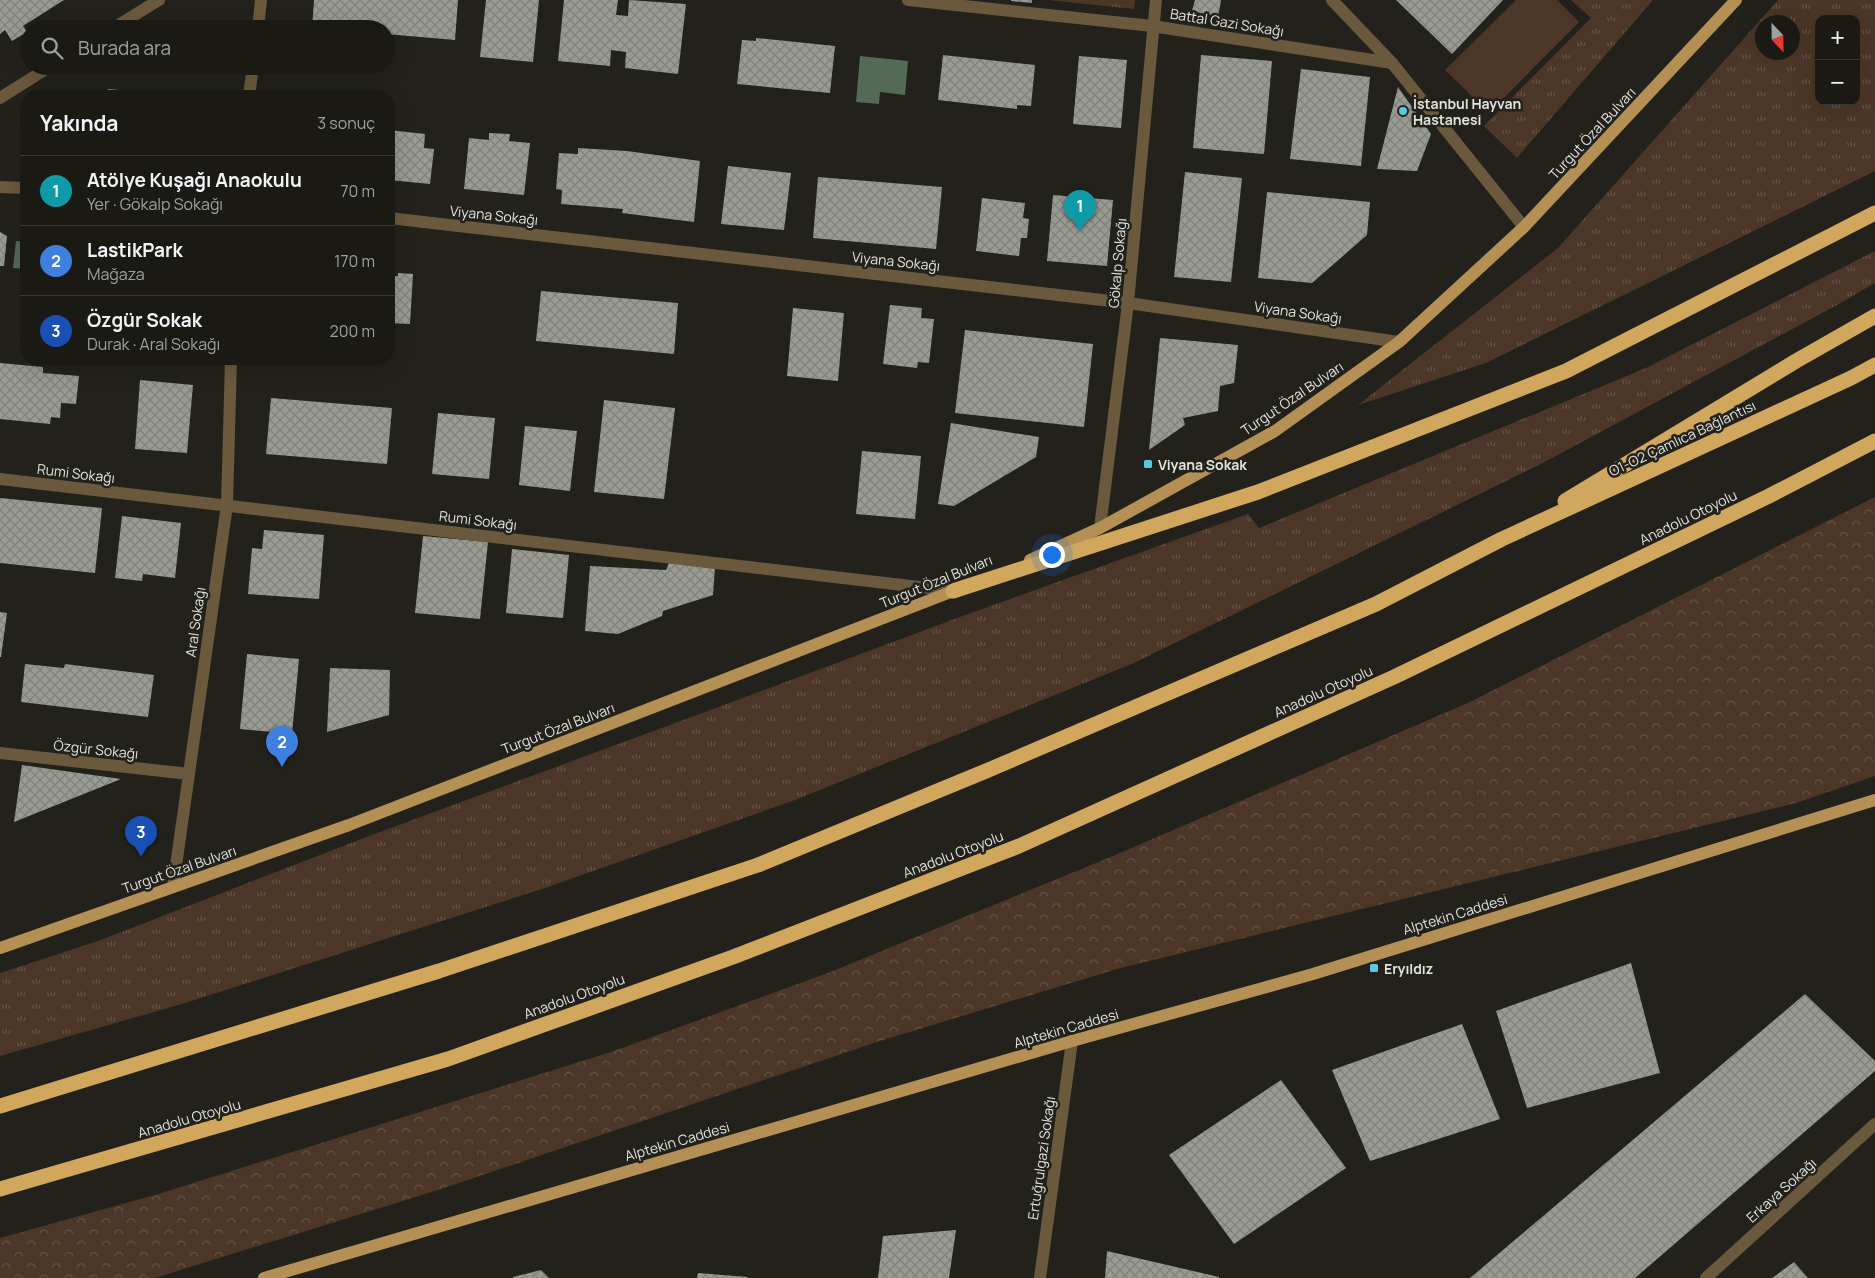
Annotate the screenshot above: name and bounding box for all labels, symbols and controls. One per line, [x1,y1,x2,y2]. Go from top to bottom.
street label: Battal Gazi Sokağı [1169,4,1285,40]
north arrow [1755,15,1800,60]
map controls [1815,15,1860,105]
button: + [1815,15,1860,60]
search box [20,20,395,75]
icon: search [38,34,66,62]
text: Burada ara [78,35,171,61]
button: − [1815,60,1860,105]
street label: Turgut Özal Bulvarı [1544,83,1640,183]
place label: İstanbul Hayvan Hastanesi [1413,94,1521,129]
marker: İstanbul Hayvan Hastanesi [1397,105,1409,117]
text: Yakında [40,109,118,137]
text: 3 sonuç [317,112,375,134]
text: Atölye Kuşağı Anaokulu [87,167,302,193]
text: 1 [52,180,60,202]
text: 70 m [340,180,375,202]
pin: 1 [1064,190,1096,231]
text: Yer · Gökalp Sokağı [87,193,223,215]
street label: Viyana Sokağı [449,201,539,229]
street label: Gökalp Sokağı [1104,217,1130,309]
text: LastikPark [87,237,183,263]
street label: Viyana Sokağı [851,247,941,275]
text: 2 [51,250,61,272]
text: 170 m [334,250,375,272]
text: Mağaza [87,263,145,285]
street label: Viyana Sokağı [1253,296,1343,328]
text: Özgür Sokak [87,307,202,333]
text: 3 [51,320,61,342]
text: 200 m [330,320,375,342]
text: Durak · Aral Sokağı [87,333,220,355]
street label: Turgut Özal Bulvarı [1237,357,1347,439]
street label: O1-O2 Çamlıca Bağlantısı [1605,396,1759,480]
place label: Viyana Sokak [1158,455,1247,474]
marker: Viyana Sokak [1142,458,1154,470]
street label: Rumi Sokağı [36,459,116,487]
street label: Anadolu Otoyolu [1636,485,1740,549]
street label: Rumi Sokağı [438,506,518,534]
your location [1039,542,1065,568]
street label: Turgut Özal Bulvarı [877,550,995,612]
street label: Aral Sokağı [181,586,209,658]
street label: Anadolu Otoyolu [1271,661,1375,721]
street label: Turgut Özal Bulvarı [499,698,617,758]
pin: 2 [266,726,298,767]
street label: Özgür Sokağı [53,735,139,763]
pin: 3 [125,816,157,857]
street label: Anadolu Otoyolu [900,826,1006,882]
street label: Turgut Özal Bulvarı [119,841,239,897]
street label: Alptekin Caddesi [1400,889,1510,939]
place label: Eryıldız [1384,959,1433,978]
marker: Eryıldız [1368,962,1380,974]
street label: Anadolu Otoyolu [521,969,627,1023]
street label: Alptekin Caddesi [1011,1004,1121,1052]
street label: Anadolu Otoyolu [135,1094,243,1142]
street label: Ertuğrulgazi Sokağı [1023,1095,1059,1221]
street label: Alptekin Caddesi [622,1117,732,1165]
street label: Erkaya Sokağı [1742,1153,1820,1227]

